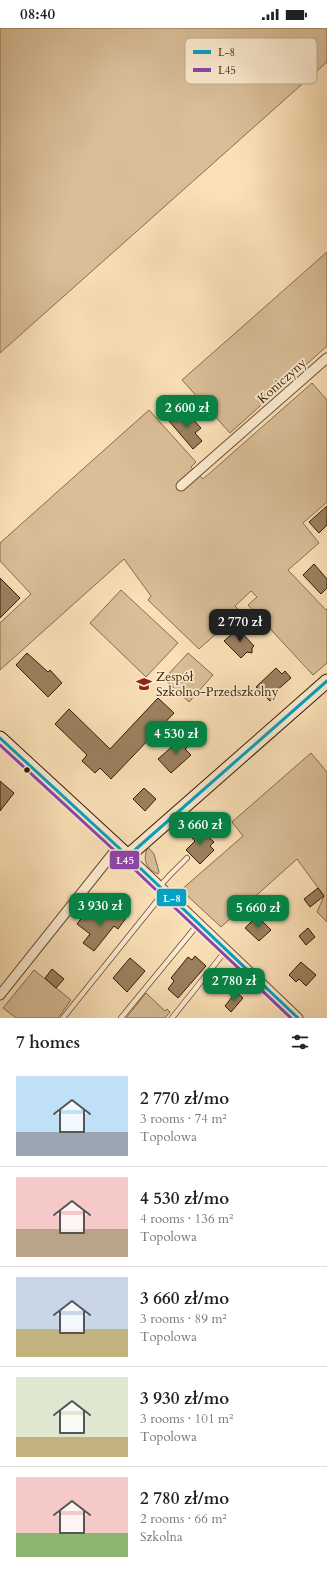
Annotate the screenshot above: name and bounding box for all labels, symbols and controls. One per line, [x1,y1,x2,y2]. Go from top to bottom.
text: 08:40 [20,4,55,24]
legend [185,38,317,84]
text: L-8 [218,45,235,60]
text: L45 [218,63,236,78]
street label: Koniczyny [253,354,311,408]
pin: 2 600 zł [146,395,228,429]
text: 2 600 zł [165,399,209,417]
pin: 2 770 zł [199,609,281,643]
text: 2 770 zł [218,613,262,631]
place label: Zespół Szkolno-Przedszkolny [156,668,279,701]
school or university icon: Zespół Szkolno-Przedszkolny [135,675,153,693]
pin: 4 530 zł [135,721,217,755]
text: 4 530 zł [154,725,198,743]
unlabelled marker [22,765,32,775]
pin: 3 660 zł [159,812,241,846]
text: 3 660 zł [178,816,222,834]
line badge: L45 [109,850,140,870]
text: L45 [116,853,134,868]
line badge: L-8 [156,888,187,907]
text: L-8 [163,891,181,906]
pin: 3 930 zł [59,893,141,927]
pin: 5 660 zł [217,895,299,929]
text: 3 930 zł [78,897,122,915]
text: 5 660 zł [236,899,280,917]
pin: 2 780 zł [193,968,275,1002]
text: 2 780 zł [212,972,256,990]
text: 7 homes [16,1031,80,1054]
icon: filters [289,1031,311,1053]
text: 2 770 zł/mo [140,1087,229,1110]
icon: home [48,1092,96,1140]
text: 3 rooms · 74 m² [140,1110,227,1128]
text: Topolowa [140,1128,197,1146]
text: 4 530 zł/mo [140,1187,229,1210]
icon: home [48,1193,96,1241]
text: 4 rooms · 136 m² [140,1210,233,1228]
text: Topolowa [140,1228,197,1246]
text: 3 660 zł/mo [140,1287,229,1310]
icon: home [48,1293,96,1341]
text: 3 rooms · 89 m² [140,1310,227,1328]
text: Topolowa [140,1328,197,1346]
text: 3 930 zł/mo [140,1387,229,1410]
icon: home [48,1393,96,1441]
text: 3 rooms · 101 m² [140,1410,233,1428]
text: Topolowa [140,1428,197,1446]
text: 2 780 zł/mo [140,1487,229,1510]
icon: home [48,1493,96,1541]
text: 2 rooms · 66 m² [140,1510,227,1528]
text: Szkolna [140,1528,183,1546]

